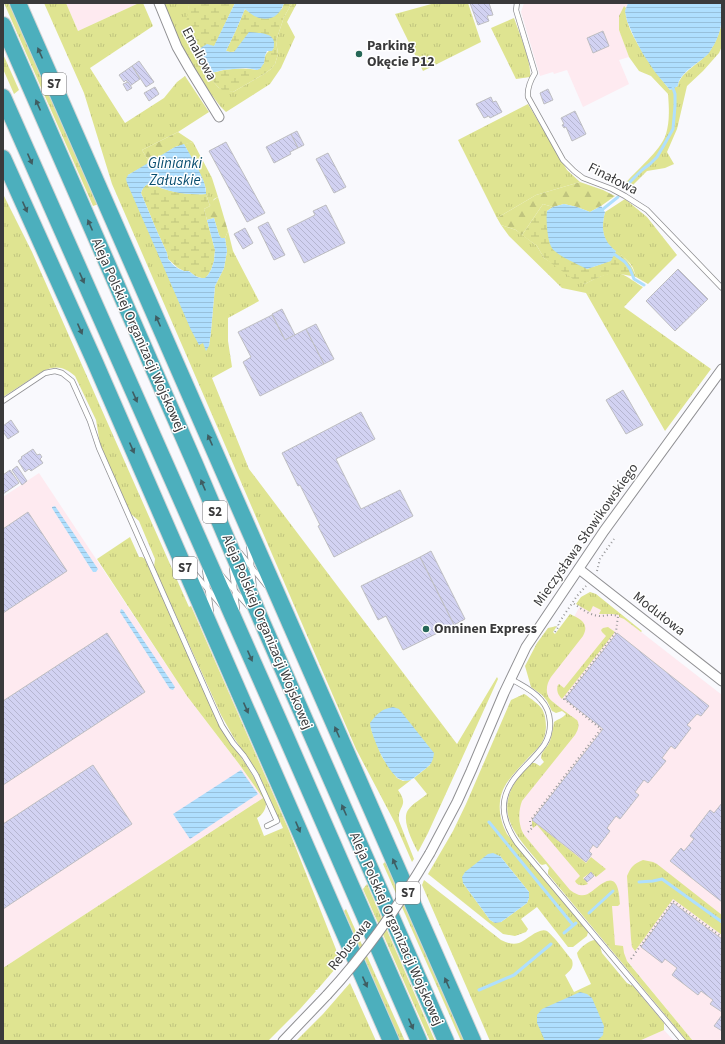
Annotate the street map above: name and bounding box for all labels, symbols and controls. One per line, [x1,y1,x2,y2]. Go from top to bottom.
street label: Emaliowa [177,24,221,84]
place label: Parking Okęcie P12 [367,36,435,72]
one-way arrow [37,47,43,58]
marker: Parking Okęcie P12 [354,49,364,59]
road number: S7 [42,73,66,95]
one-way arrow [35,100,41,111]
one-way arrow [27,153,33,164]
water label: Glinianki Załuskie [148,153,203,191]
street label: Finałowa [585,158,641,200]
one-way arrow [22,201,28,212]
one-way arrow [87,219,93,230]
street label: Aleja Polskiej Organizacji Wojskowej [86,235,190,435]
one-way arrow [80,272,86,284]
one-way arrow [154,314,160,326]
one-way arrow [77,323,83,334]
one-way arrow [132,391,138,402]
one-way arrow [207,434,213,445]
one-way arrow [129,442,135,453]
street label: Mieczysława Słowikowskiego [529,459,643,611]
one-way arrow [200,479,207,491]
road number: S2 [203,501,227,523]
street label: Aleja Polskiej Organizacji Wojskowej [217,531,317,733]
road number: S7 [173,557,197,579]
street label: Modułowa [628,587,690,641]
place label: Onninen Express [434,619,537,639]
marker: Onninen Express [421,624,431,634]
one-way arrow [247,651,253,662]
one-way arrow [243,702,249,713]
one-way arrow [334,726,340,738]
one-way arrow [341,804,347,815]
one-way arrow [295,821,301,832]
street label: Aleja Polskiej Organizacji Wojskowej [344,829,448,1029]
one-way arrow [392,858,398,869]
road number: S7 [396,882,420,904]
street label: Rebusowa [323,915,377,975]
one-way arrow [363,976,369,988]
one-way arrow [444,977,450,989]
one-way arrow [409,1018,415,1030]

